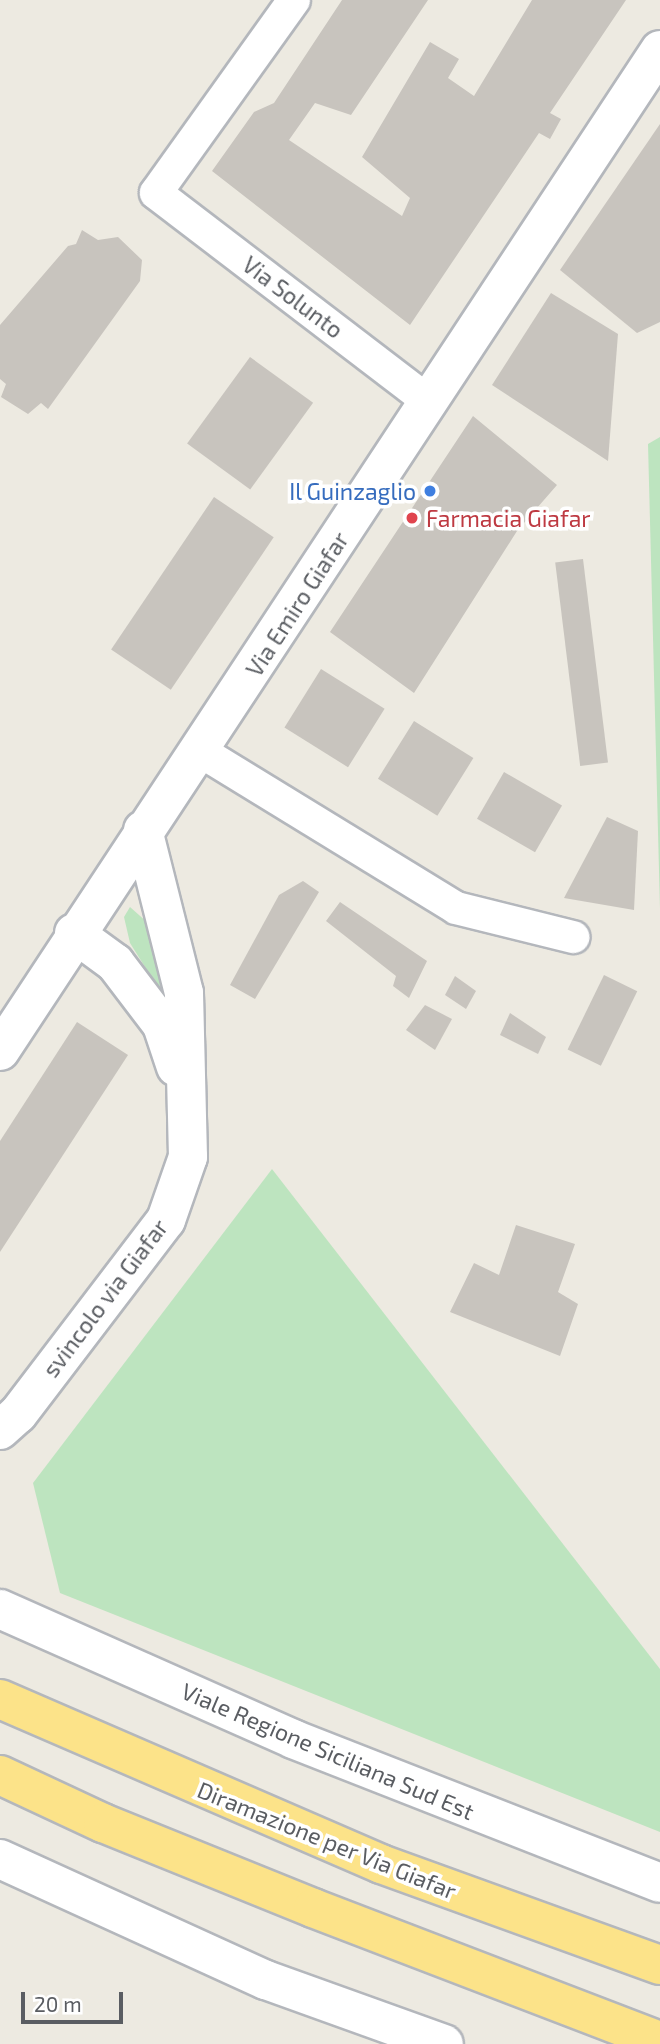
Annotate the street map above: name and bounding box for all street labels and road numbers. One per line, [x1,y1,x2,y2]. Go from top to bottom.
street label: Via Solunto [237,250,349,344]
street label: Via Emiro Giafar [240,527,354,681]
street label: svincolo via Giafar [36,1213,174,1383]
street label: Viale Regione Siciliana Sud Est [178,1677,478,1825]
street label: Diramazione per Via Giafar [193,1775,461,1905]

